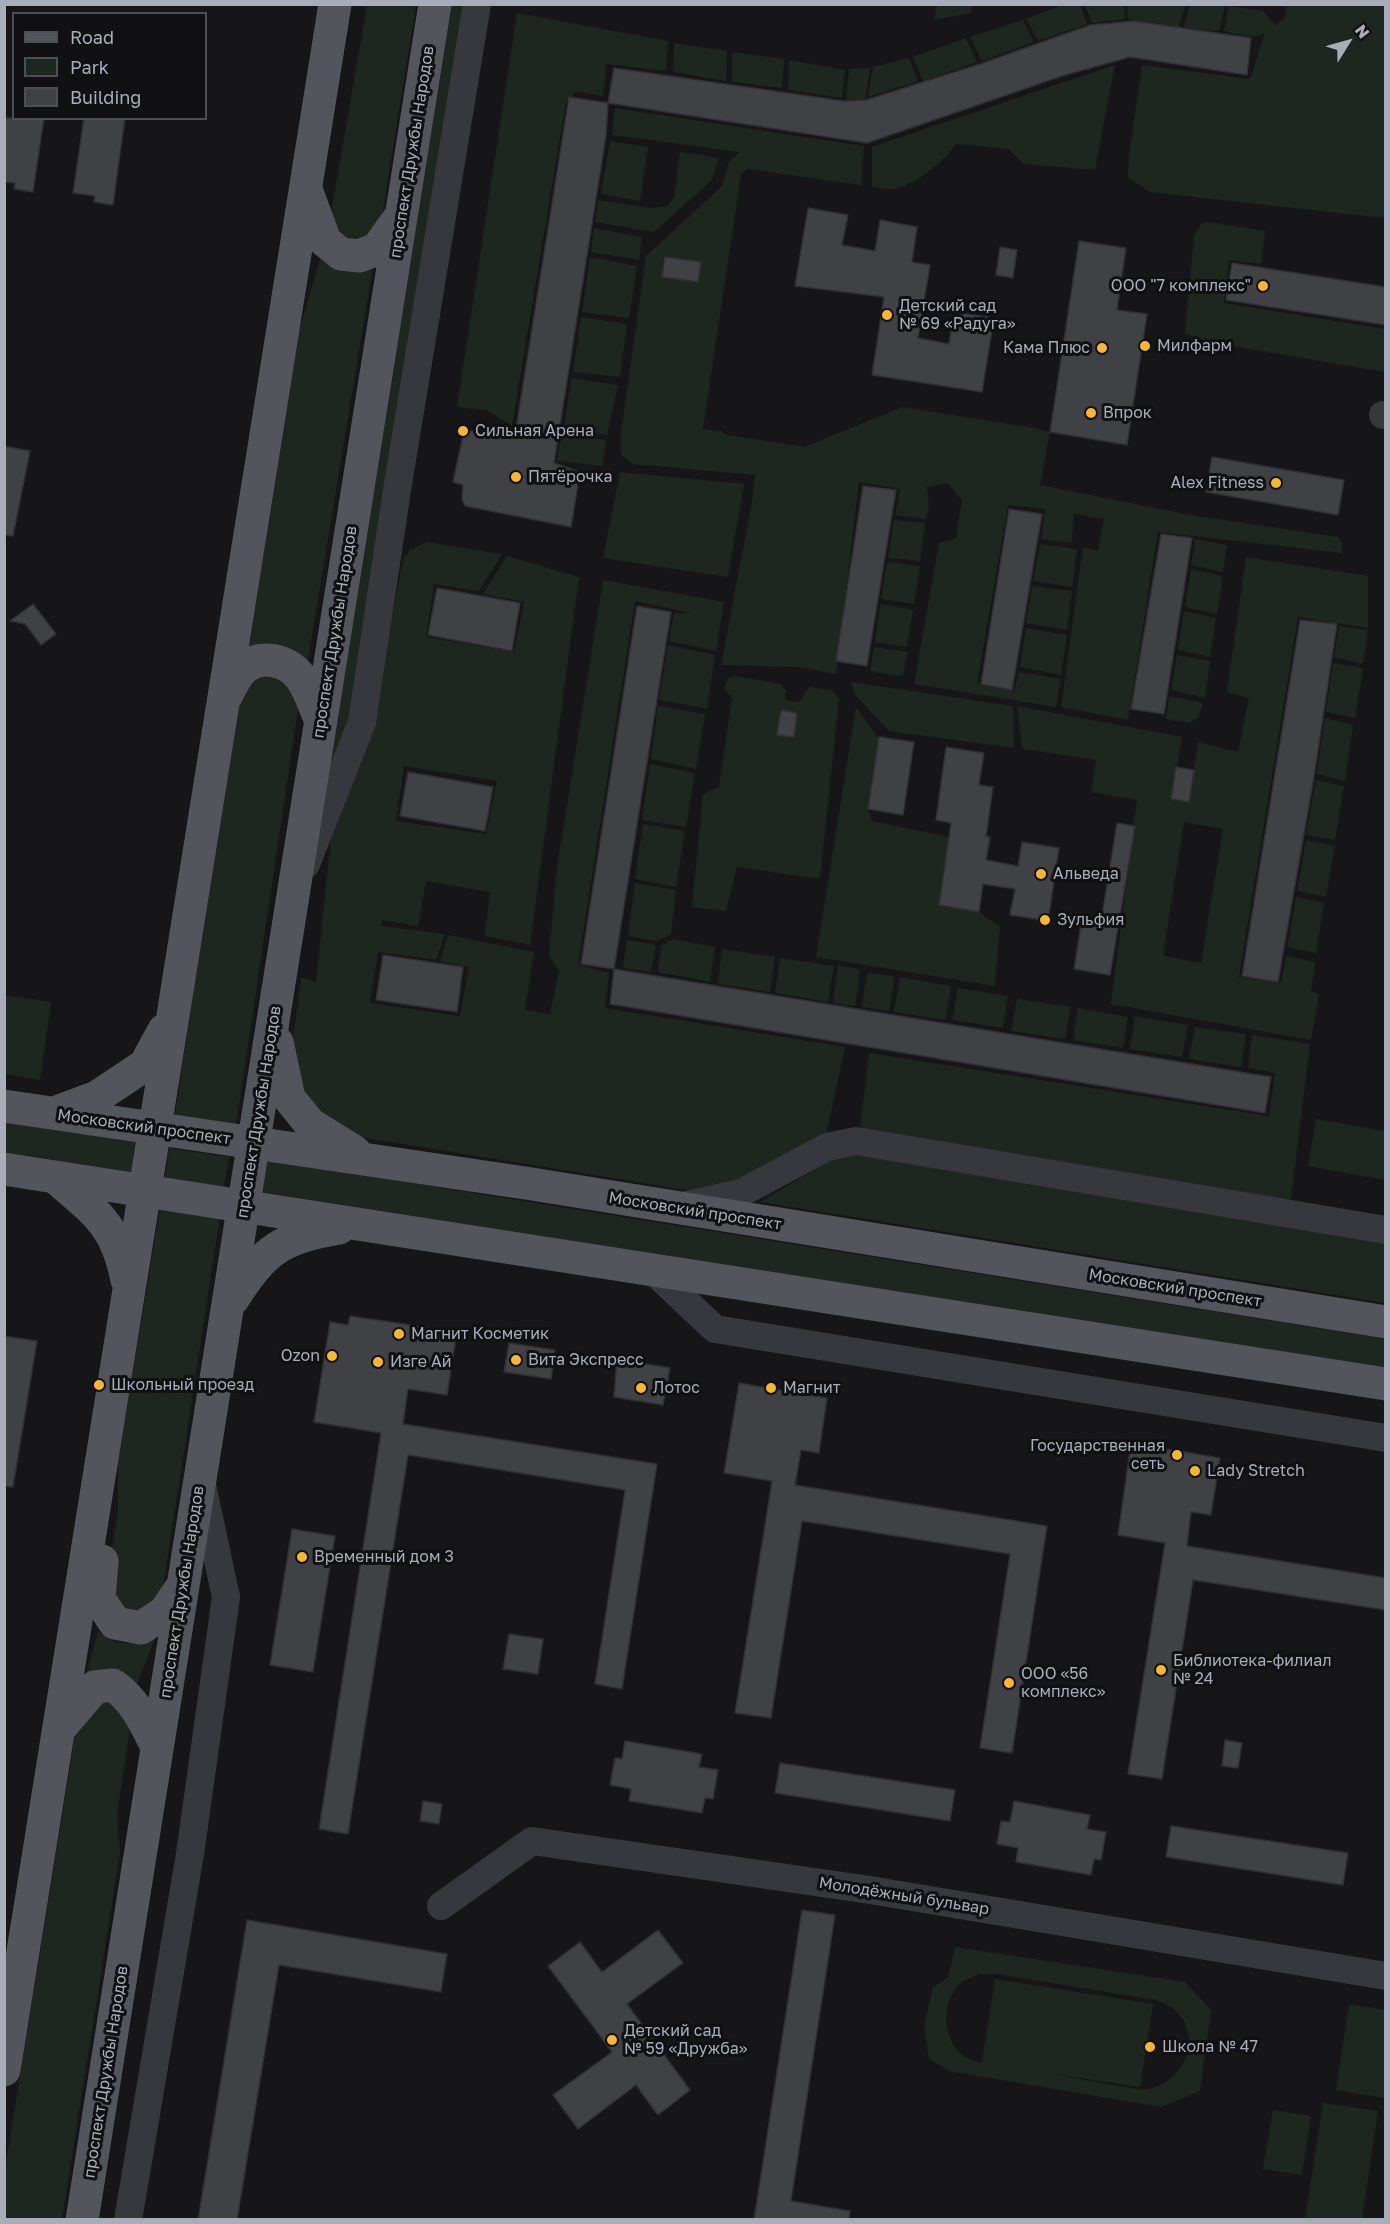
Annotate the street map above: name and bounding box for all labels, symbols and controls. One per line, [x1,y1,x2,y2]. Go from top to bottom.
legend [12,12,207,120]
north arrow [1318,12,1378,72]
text: N [1351,20,1374,42]
text: Road [70,26,114,48]
street label: проспект Дружбы Народов [386,44,438,260]
text: Park [70,56,109,78]
text: Building [70,86,141,108]
place label: ООО "7 комплекс" [1111,276,1251,296]
marker: ООО "7 комплекс" [1256,279,1270,293]
place label: Детский сад № 69 «Радуга» [899,296,1016,334]
marker: Детский сад № 69 «Радуга» [880,308,894,322]
place label: Милфарм [1157,336,1232,356]
place label: Кама Плюс [1003,338,1090,358]
marker: Милфарм [1138,339,1152,353]
marker: Кама Плюс [1095,341,1109,355]
place label: Впрок [1103,403,1152,423]
marker: Впрок [1084,406,1098,420]
place label: Сильная Арена [475,421,594,441]
marker: Сильная Арена [456,424,470,438]
place label: Пятёрочка [528,467,612,487]
marker: Пятёрочка [509,470,523,484]
place label: Alex Fitness [1171,473,1264,493]
marker: Alex Fitness [1269,476,1283,490]
street label: проспект Дружбы Народов [309,524,361,740]
place label: Альведа [1053,864,1119,884]
marker: Альведа [1034,867,1048,881]
place label: Зульфия [1057,910,1124,930]
marker: Зульфия [1038,913,1052,927]
street label: проспект Дружбы Народов [233,1004,285,1220]
street label: Московский проспект [56,1105,232,1149]
street label: Московский проспект [607,1188,783,1234]
street label: Московский проспект [1087,1265,1263,1311]
place label: Магнит Косметик [411,1324,549,1344]
marker: Магнит Косметик [392,1327,406,1341]
place label: Ozon [281,1346,320,1366]
marker: Ozon [325,1349,339,1363]
place label: Вита Экспресс [528,1350,644,1370]
place label: Изге Ай [390,1352,452,1372]
marker: Вита Экспресс [509,1353,523,1367]
marker: Изге Ай [371,1355,385,1369]
place label: Школьный проезд [111,1375,254,1395]
marker: Школьный проезд [92,1378,106,1392]
place label: Лотос [653,1378,700,1398]
place label: Магнит [783,1378,841,1398]
marker: Лотос [634,1381,648,1395]
marker: Магнит [764,1381,778,1395]
place label: Государственная сеть [1030,1436,1165,1474]
marker: Государственная сеть [1170,1448,1184,1462]
place label: Lady Stretch [1207,1461,1305,1481]
marker: Lady Stretch [1188,1464,1202,1478]
street label: проспект Дружбы Народов [156,1484,208,1700]
place label: Временный дом 3 [314,1547,454,1567]
marker: Временный дом 3 [295,1550,309,1564]
place label: Библиотека-филиал № 24 [1173,1651,1332,1689]
marker: Библиотека-филиал № 24 [1154,1663,1168,1677]
place label: ООО «56 комплекс» [1021,1664,1106,1702]
marker: ООО «56 комплекс» [1002,1676,1016,1690]
street label: Молодёжный бульвар [817,1873,991,1919]
street label: проспект Дружбы Народов [80,1964,132,2180]
place label: Детский сад № 59 «Дружба» [624,2021,748,2059]
marker: Детский сад № 59 «Дружба» [605,2033,619,2047]
place label: Школа № 47 [1162,2037,1258,2057]
marker: Школа № 47 [1143,2040,1157,2054]

